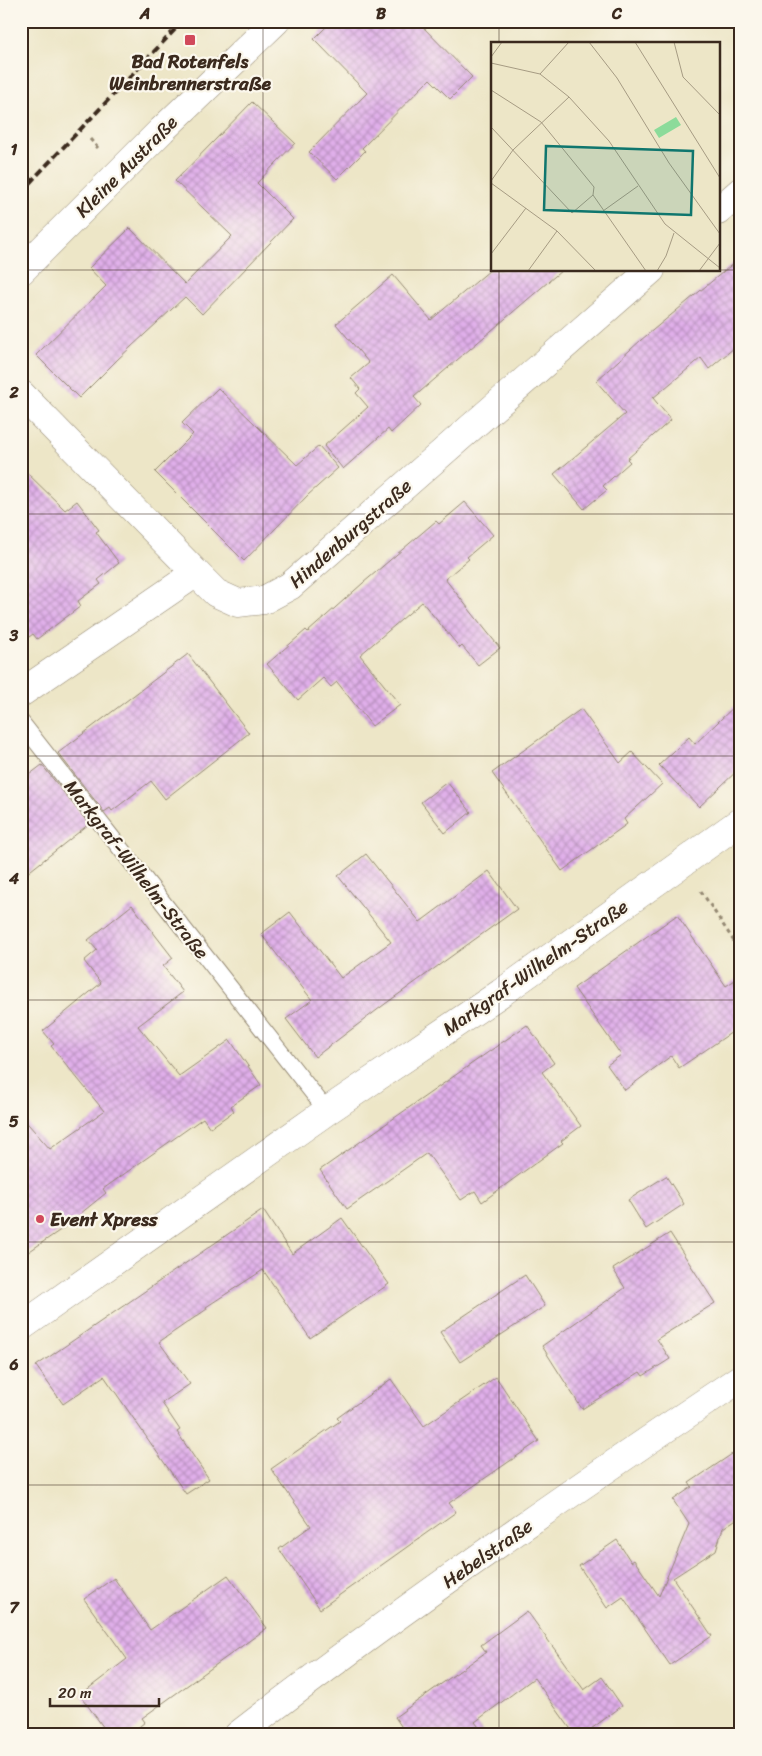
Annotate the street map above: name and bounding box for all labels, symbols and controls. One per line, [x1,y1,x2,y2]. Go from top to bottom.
text: A [139,0,150,28]
text: B [376,0,387,28]
text: C [611,0,623,28]
marker: Bad Rotenfels Weinbrennerstraße [183,33,197,47]
inset map [491,42,720,271]
place label: Bad Rotenfels Weinbrennerstraße [109,45,272,100]
street label: Kleine Austraße [67,107,186,226]
text: 1 [11,135,18,164]
text: 2 [8,378,19,407]
street label: Hindenburgstraße [281,470,420,596]
text: 3 [9,621,19,650]
street label: Markgraf-Wilhelm-Straße [56,772,218,967]
text: 4 [8,864,19,893]
street label: Markgraf-Wilhelm-Straße [435,890,636,1044]
text: 5 [9,1107,19,1136]
place label: Event Xpress [50,1203,159,1236]
marker: Event Xpress [34,1213,46,1225]
text: 6 [8,1350,19,1379]
street label: Hebelstraße [435,1510,540,1597]
text: 7 [9,1593,20,1622]
scale bar [50,1676,159,1708]
text: 20 m [58,1680,92,1706]

